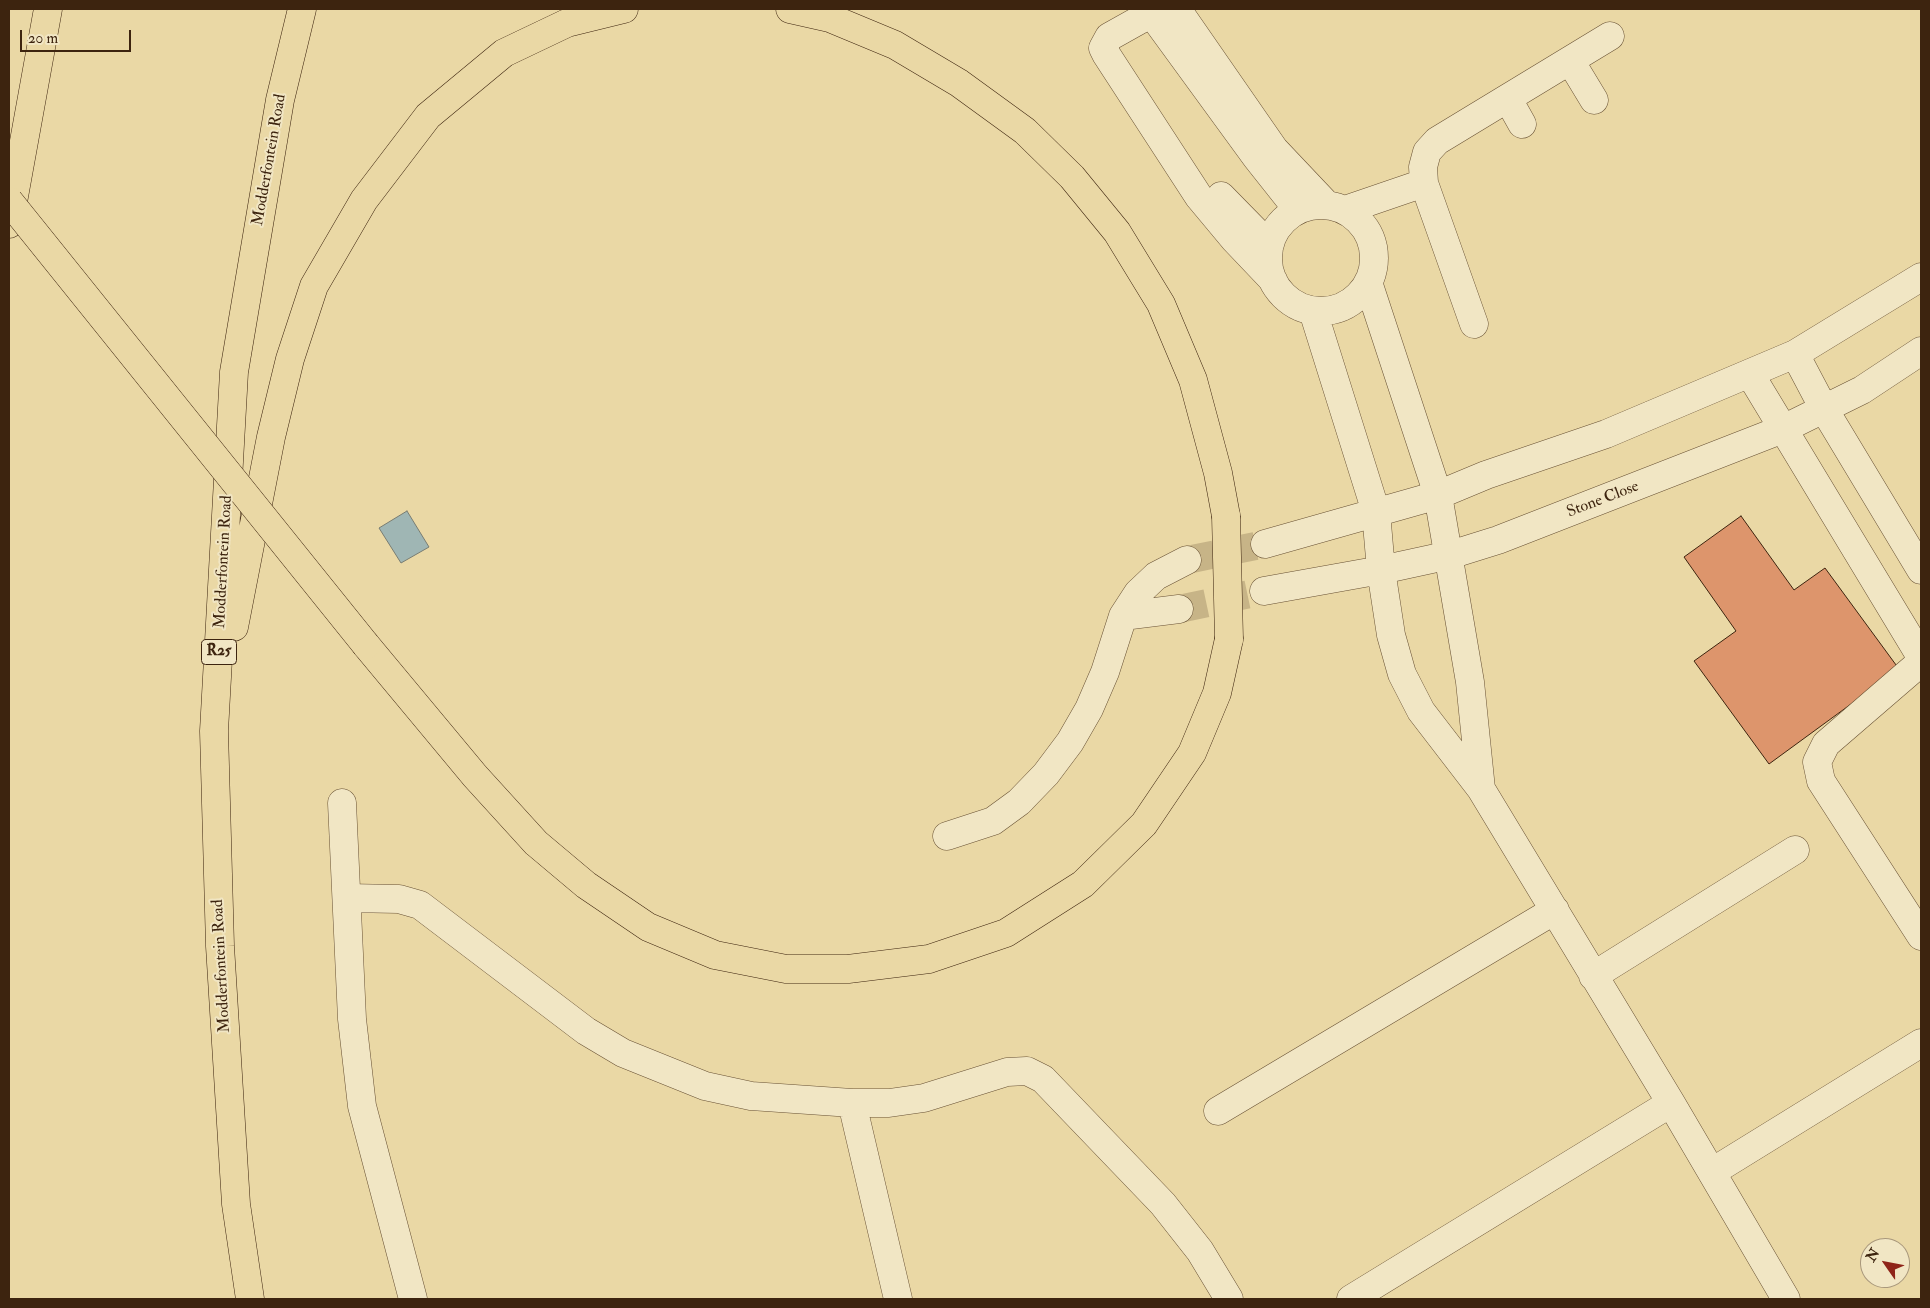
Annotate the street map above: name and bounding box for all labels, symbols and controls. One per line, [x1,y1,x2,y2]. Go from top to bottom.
scale bar [22,20,134,52]
text: 20 m [28,29,58,48]
street label: Modderfontein Road [249,93,291,227]
street label: Stone Close [1564,477,1642,523]
street label: Modderfontein Road [211,495,237,629]
road number: R25 [202,640,236,664]
street label: Modderfontein Road [209,899,235,1033]
north arrow [1860,1238,1910,1288]
text: N [1862,1245,1883,1265]

